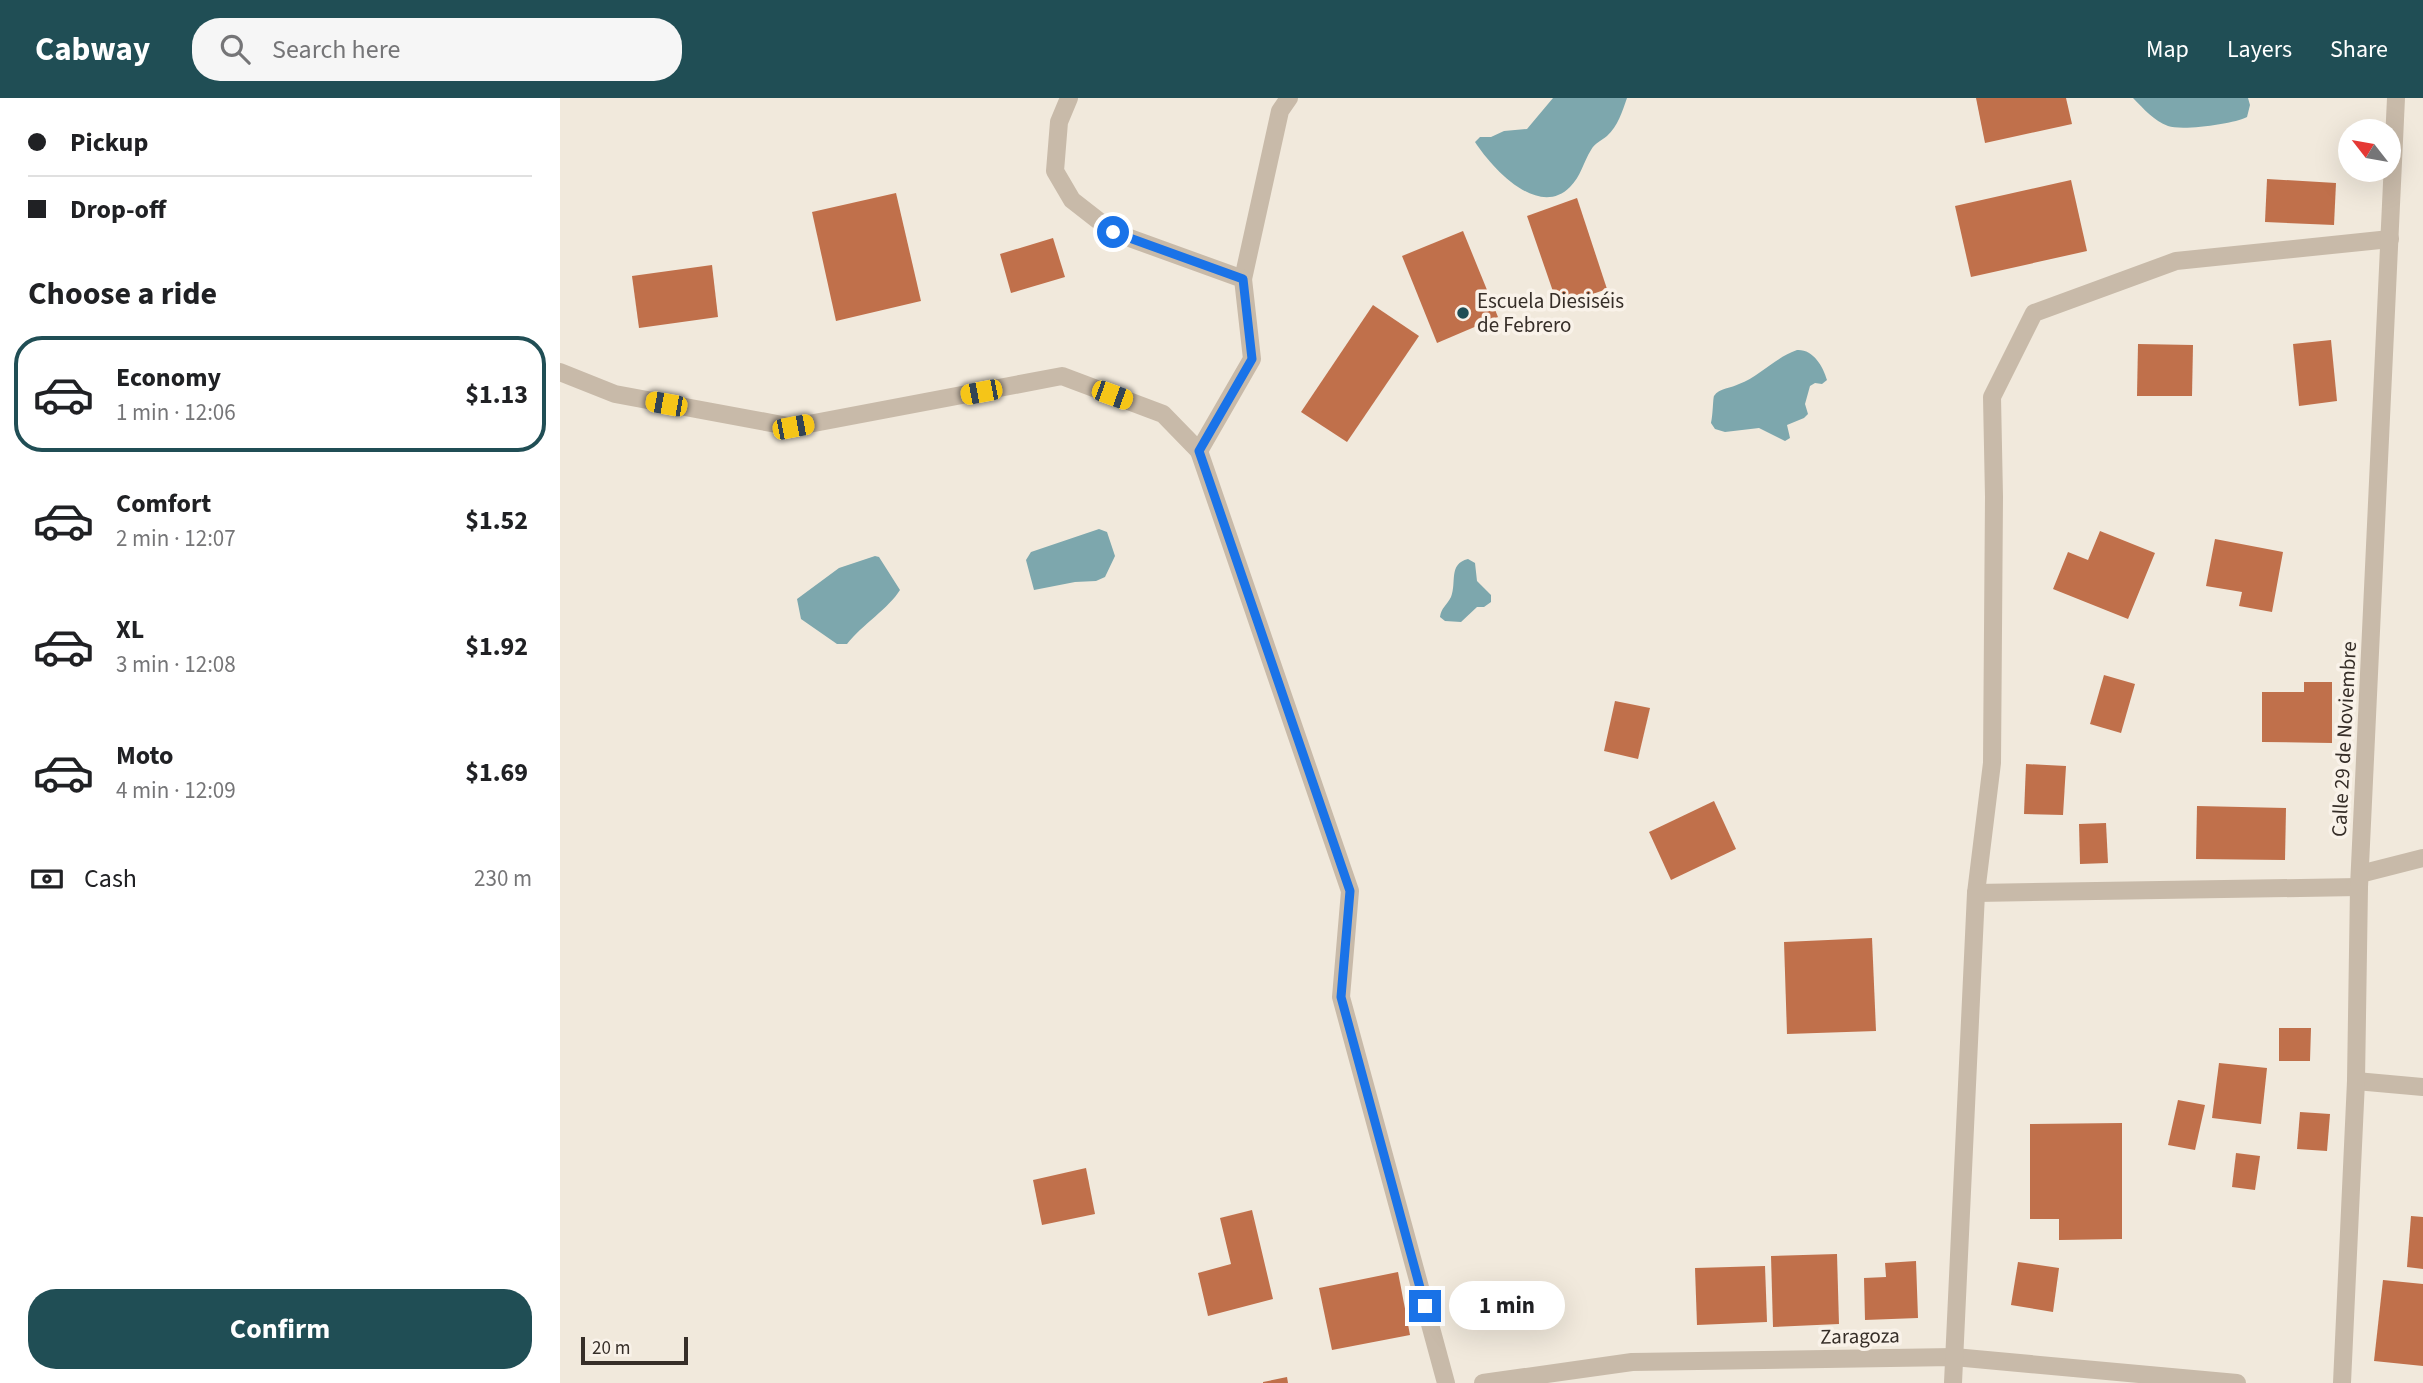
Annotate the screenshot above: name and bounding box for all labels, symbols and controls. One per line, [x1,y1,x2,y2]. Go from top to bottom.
search box [192,18,682,81]
text: Cabway [35,26,150,73]
icon: search [216,30,254,68]
text: Search here [272,31,400,68]
text: Map [2146,32,2189,67]
text: Layers [2227,32,2292,67]
text: Share [2330,32,2388,67]
north arrow [2338,119,2401,182]
map controls [2338,119,2401,182]
text: Pickup [70,124,148,161]
text: Drop-off [70,191,166,228]
route start [1097,216,1129,248]
text: Choose a ride [28,271,217,317]
place label: Escuela Diesiséis de Febrero [1477,286,1624,340]
marker: Escuela Diesiséis de Febrero [1455,305,1471,321]
text: Economy [116,359,221,396]
icon: car [32,363,95,426]
text: $1.13 [465,376,528,413]
car [959,378,1004,406]
car [1089,378,1136,412]
car [644,390,689,418]
text: 1 min · 12:06 [116,396,236,429]
car [771,413,816,441]
text: Comfort [116,485,211,522]
icon: car [32,489,95,552]
text: $1.52 [465,502,528,539]
text: 2 min · 12:07 [116,522,236,555]
text: XL [116,611,144,648]
icon: car [32,615,95,678]
text: $1.92 [465,628,528,665]
street label: Calle 29 de Noviembre [2324,640,2364,838]
text: 3 min · 12:08 [116,648,236,681]
text: Moto [116,737,173,774]
icon: car [32,741,95,804]
text: $1.69 [465,754,528,791]
text: 4 min · 12:09 [116,774,236,807]
icon: cash [28,860,66,898]
text: Cash [84,860,137,897]
text: 230 m [474,862,532,895]
callout: 1 min [1450,1282,1565,1330]
button: Confirm [28,1289,532,1369]
text: 1 min [1479,1289,1535,1322]
route end [1409,1290,1441,1322]
street label: Zaragoza [1820,1320,1900,1352]
scale bar [581,1334,688,1366]
text: 20 m [592,1335,630,1362]

